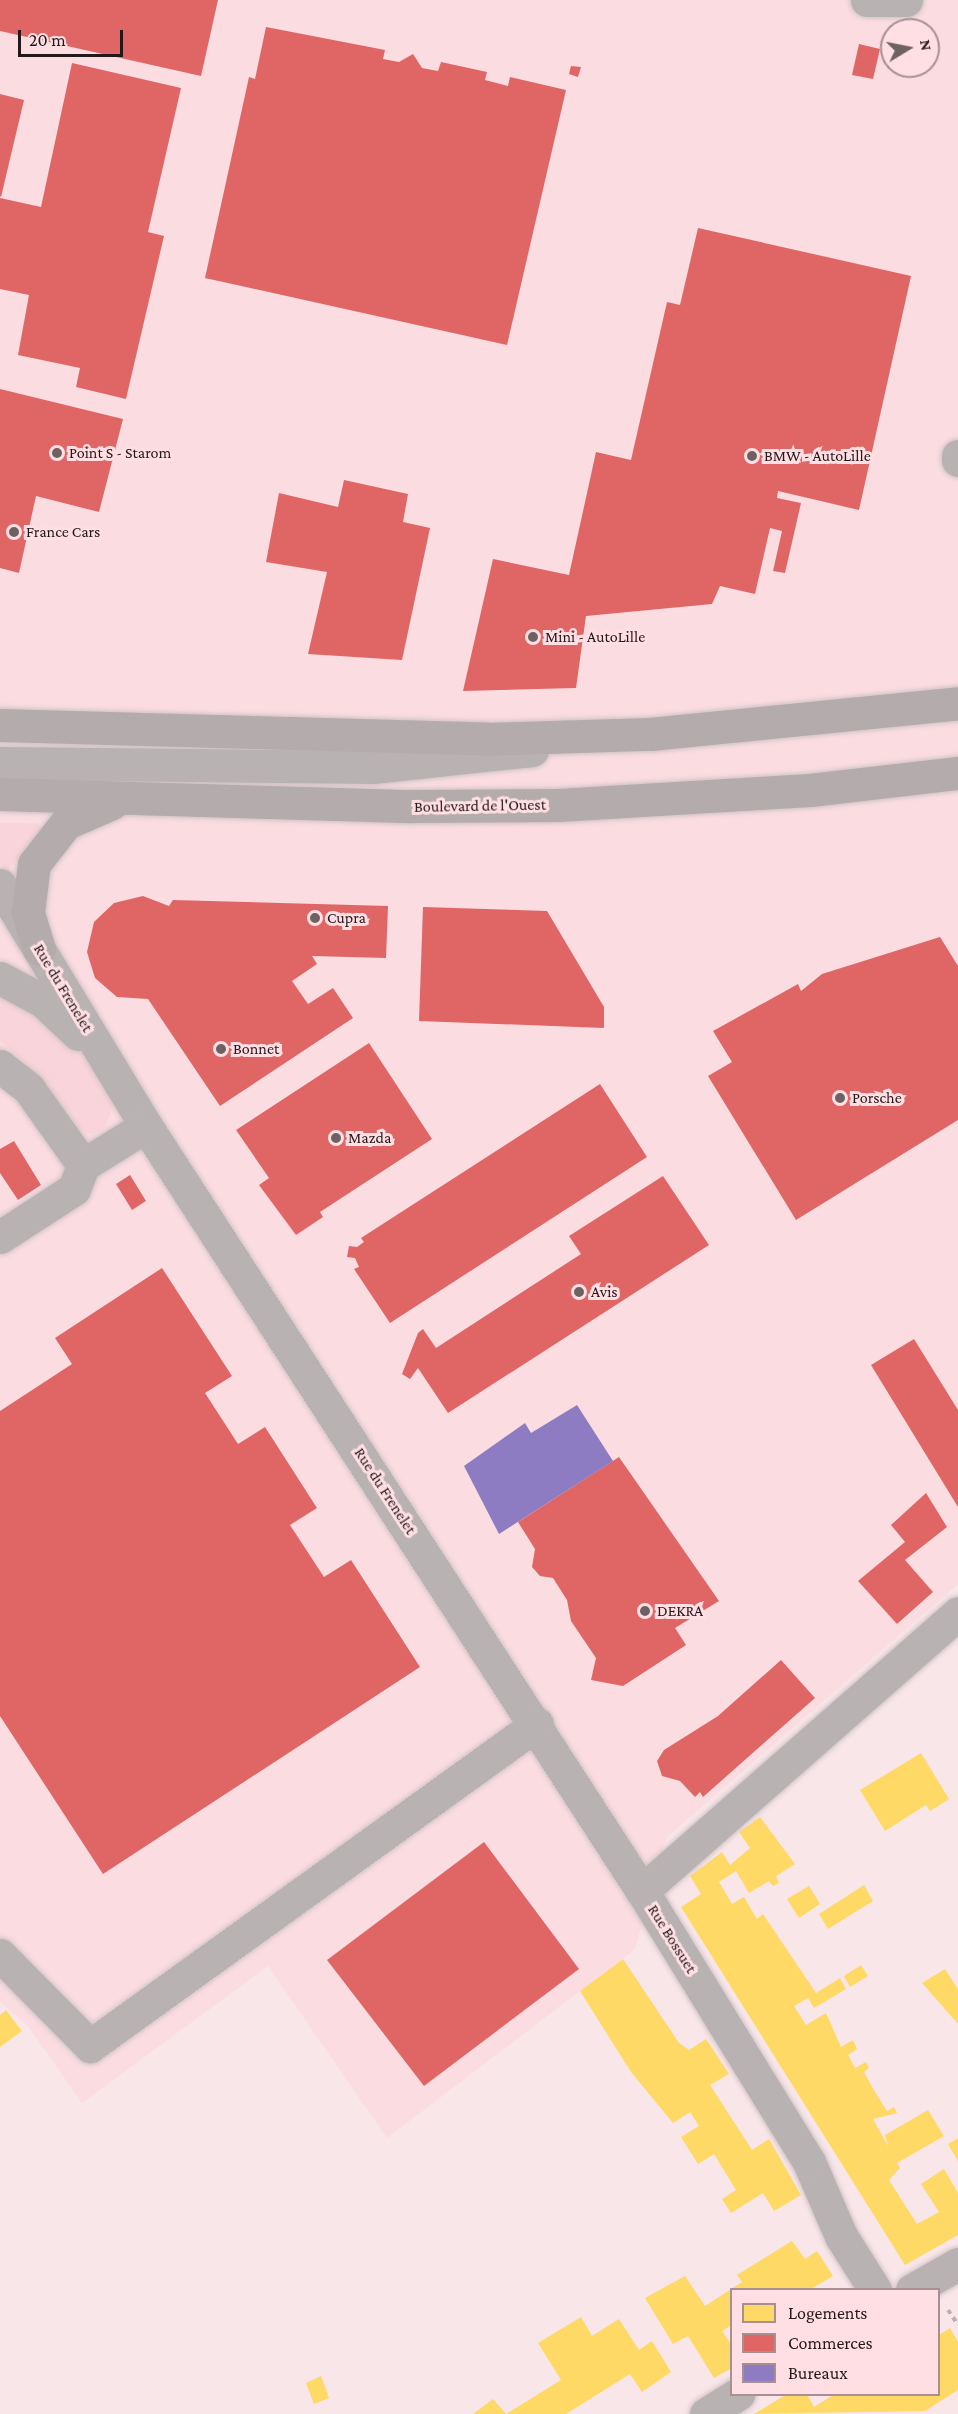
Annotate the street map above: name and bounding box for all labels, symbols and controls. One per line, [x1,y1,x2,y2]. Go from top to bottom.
scale bar [21,18,126,56]
north arrow [880,18,940,78]
text: 20 m [29,30,66,50]
text: N [917,38,936,52]
place label: Point S - Starom [69,443,171,463]
marker: Point S - Starom [50,446,64,460]
place label: BMW - AutoLille [764,446,871,466]
marker: BMW - AutoLille [745,449,759,463]
place label: France Cars [26,522,100,542]
marker: France Cars [7,525,21,539]
place label: Mini - AutoLille [545,627,645,647]
marker: Mini - AutoLille [526,630,540,644]
street label: Boulevard de l'Ouest [414,795,546,817]
place label: Cupra [327,908,366,928]
marker: Cupra [308,911,322,925]
street label: Rue du Frenelet [29,940,97,1036]
place label: Bonnet [233,1039,279,1059]
marker: Bonnet [214,1042,228,1056]
place label: Porsche [852,1088,902,1108]
marker: Porsche [833,1091,847,1105]
place label: Mazda [348,1128,391,1148]
marker: Mazda [329,1131,343,1145]
place label: Avis [591,1282,618,1302]
marker: Avis [572,1285,586,1299]
street label: Rue du Frenelet [350,1444,420,1538]
place label: DEKRA [657,1601,703,1621]
marker: DEKRA [638,1604,652,1618]
street label: Rue Bossuet [643,1901,701,1977]
legend [730,2288,940,2396]
text: Logements [788,2303,867,2323]
text: Commerces [788,2333,873,2353]
text: Bureaux [788,2363,848,2383]

